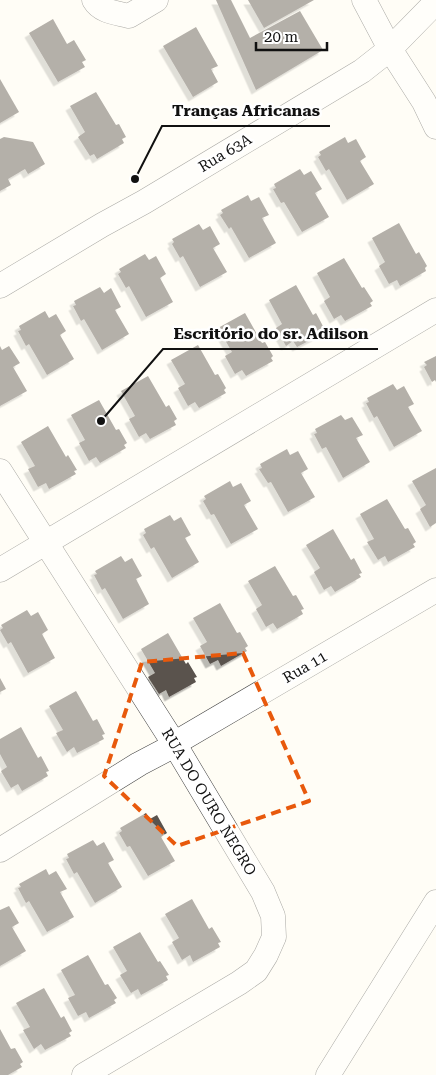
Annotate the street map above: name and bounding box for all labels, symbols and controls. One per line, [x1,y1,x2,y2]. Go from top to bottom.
scale bar [256,20,327,52]
text: 20 m [264,28,299,46]
callout: Tranças Africanas [162,95,330,126]
text: Tranças Africanas [172,101,320,120]
street label: Rua 63A [195,130,255,176]
callout: Escritório do sr. Adilson [163,318,378,349]
text: Escritório do sr. Adilson [173,324,369,343]
street label: Rua 11 [280,647,330,687]
street label: RUA DO OURO NEGRO [158,725,260,879]

